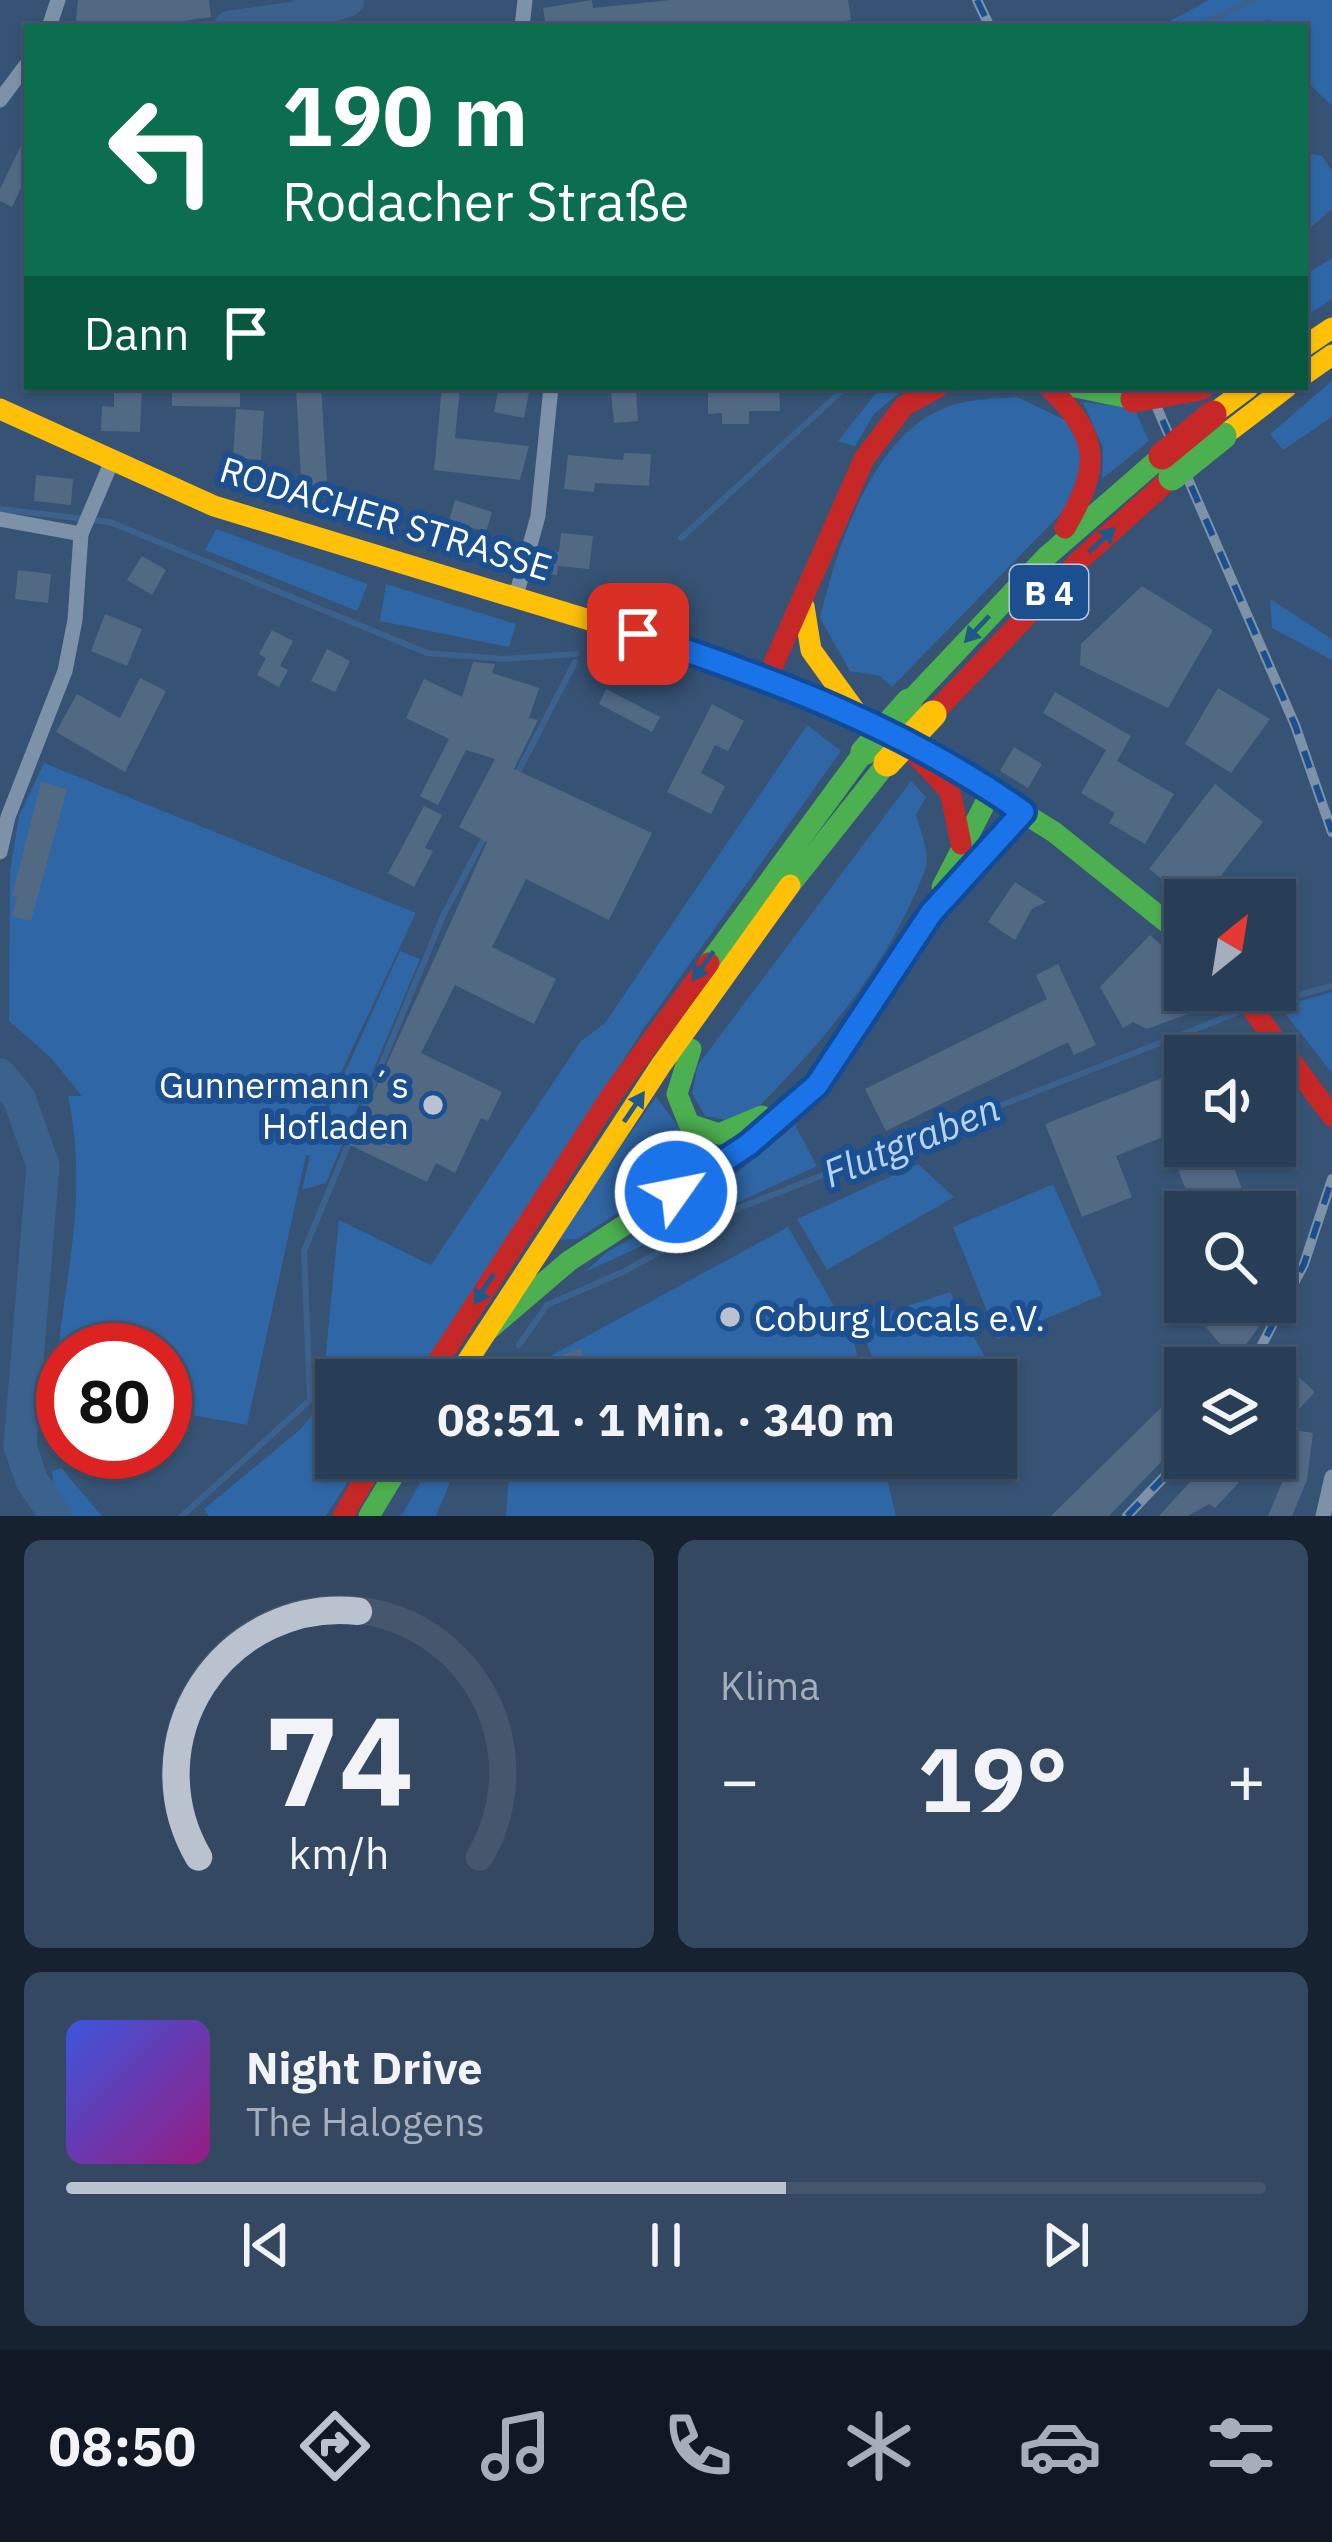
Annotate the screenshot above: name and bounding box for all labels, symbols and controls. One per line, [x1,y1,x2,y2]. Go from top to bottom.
text: 190 m [282,60,528,169]
icon: left [84,72,240,228]
text: Rodacher Straße [282,166,689,236]
icon: arrive [213,300,279,366]
text: Dann [84,304,189,362]
street label: RODACHER STRASSE [214,445,558,591]
one-way arrow [1087,526,1116,554]
road number: B 4 [1010,565,1088,619]
pin [587,583,689,685]
icon: arrive [605,601,671,667]
one-way arrow [964,614,991,643]
north arrow [1164,879,1296,1011]
map controls [1164,879,1296,1479]
one-way arrow [692,950,716,982]
button: sound [1164,1035,1296,1167]
place label: Gunnermann´s Hofladen [159,1061,409,1149]
water label: Flutgraben [815,1082,1007,1198]
one-way arrow [622,1090,645,1123]
marker: Gunnermann´s Hofladen [420,1092,446,1118]
position arrow [613,1129,739,1255]
button: search [1164,1191,1296,1323]
one-way arrow [474,1272,496,1305]
place label: Coburg Locals e.V. [754,1294,1045,1341]
marker: Coburg Locals e.V. [717,1304,743,1330]
speed limit sign: 80 [36,1323,192,1479]
button: layers [1164,1347,1296,1479]
text: 08:51 · 1 Min. · 340 m [437,1390,895,1448]
text: Klima [720,1660,820,1711]
text: 74 [264,1678,414,1840]
text: 19° [918,1720,1068,1837]
text: − [720,1736,760,1822]
text: + [1226,1736,1266,1822]
text: km/h [289,1825,389,1881]
text: Night Drive [246,2038,483,2096]
text: The Halogens [246,2096,485,2147]
icon: previous [233,2212,299,2278]
icon: pause [633,2212,699,2278]
icon: next [1033,2212,1099,2278]
icon: directions [293,2404,377,2488]
icon: music [474,2404,558,2488]
icon: phone [656,2404,740,2488]
icon: climate [837,2404,921,2488]
icon: car [1018,2404,1102,2488]
icon: filters [1199,2404,1283,2488]
text: 08:50 [49,2411,196,2481]

